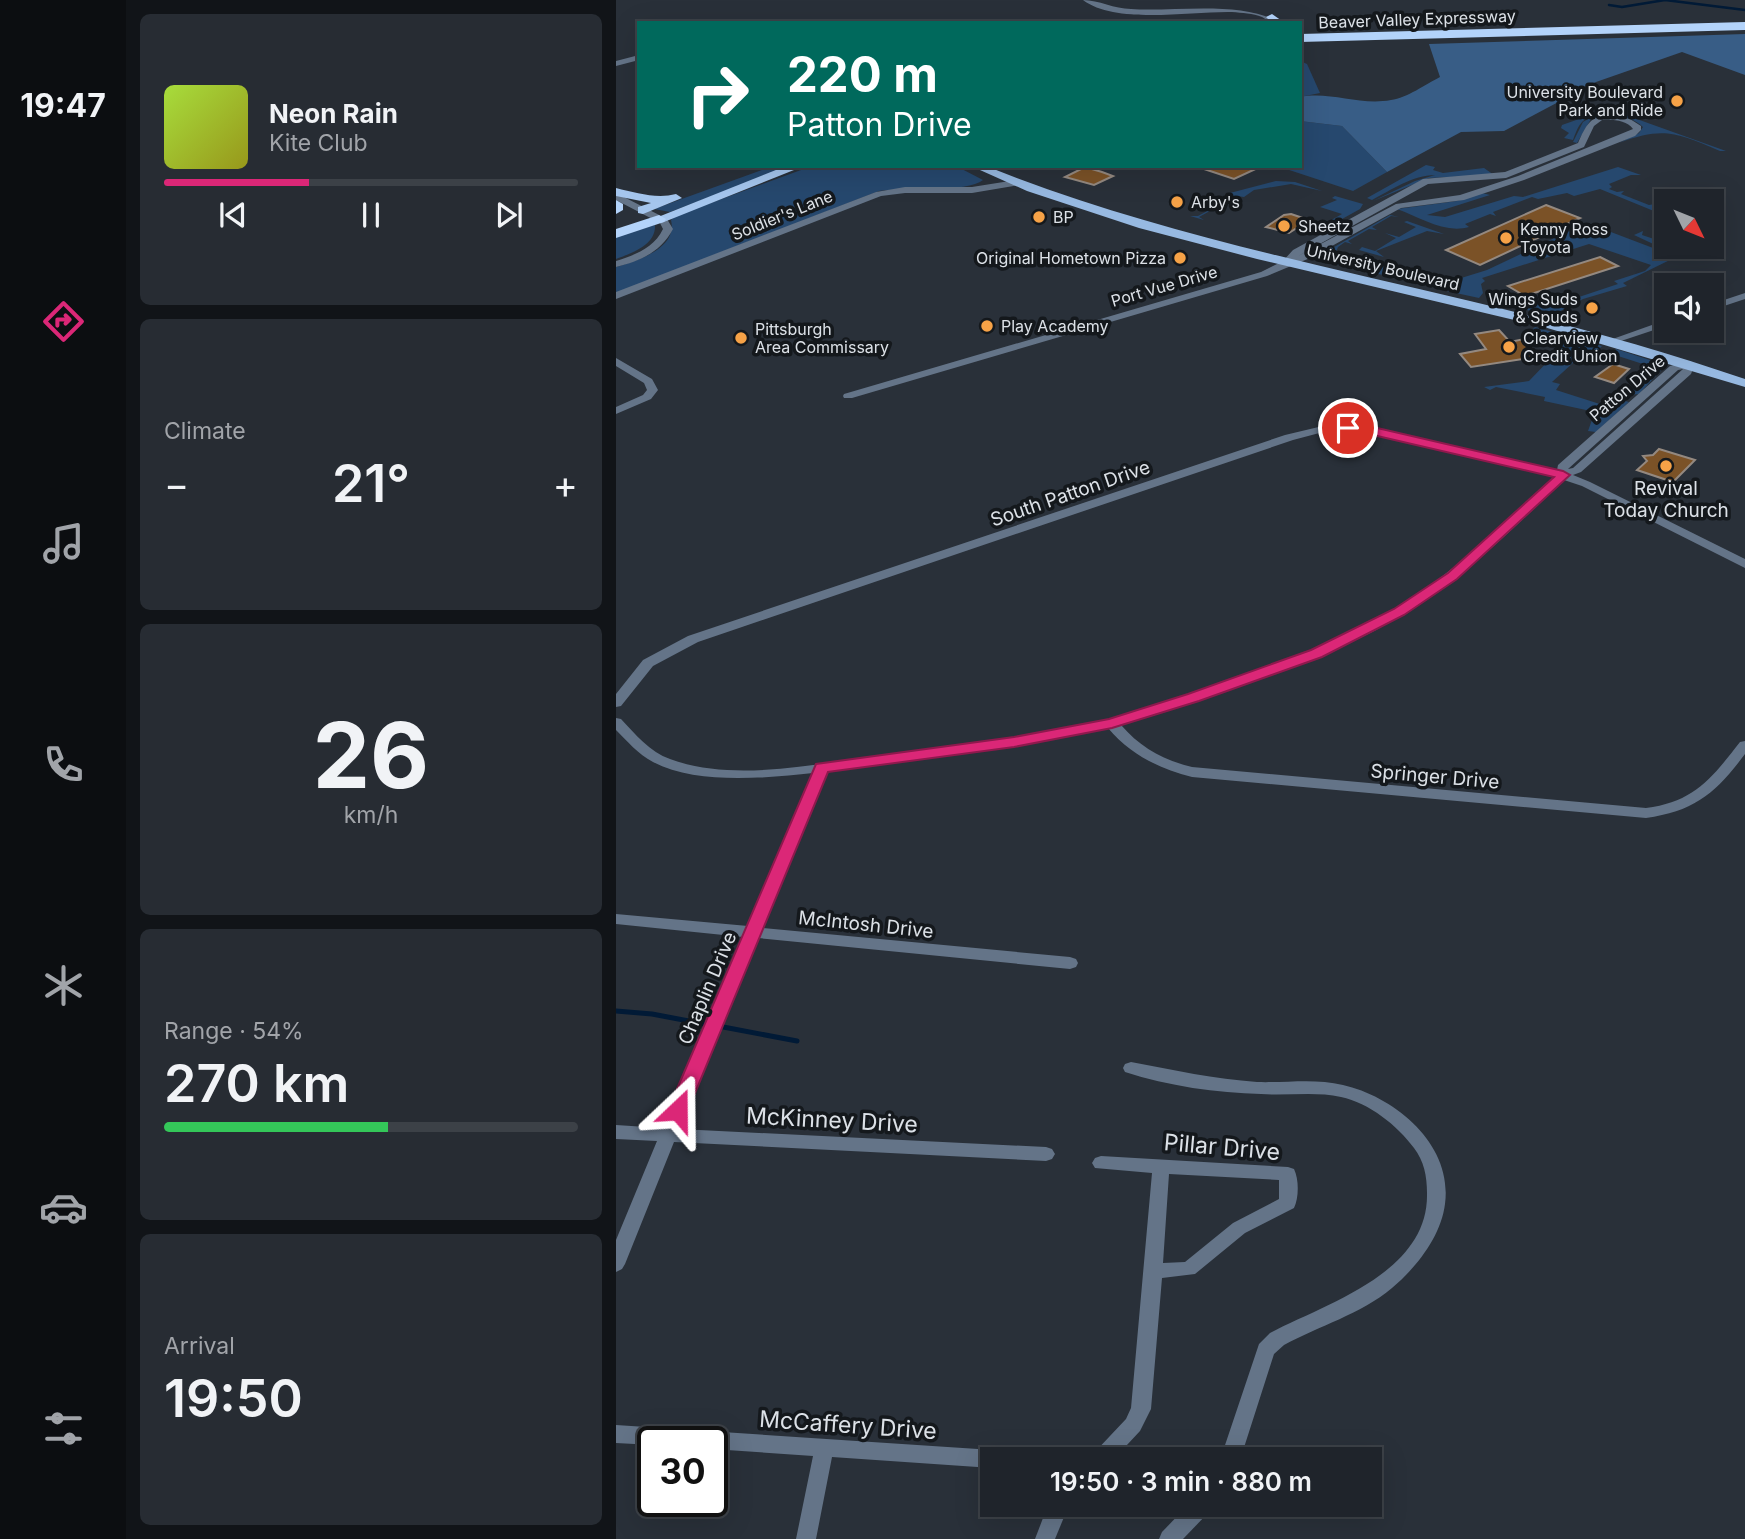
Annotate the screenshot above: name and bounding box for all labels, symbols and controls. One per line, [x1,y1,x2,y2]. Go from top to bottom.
street label: Beaver Valley Expressway [1318,6,1516,32]
text: 220 m [787,45,938,104]
icon: right [672,49,763,140]
place label: University Boulevard Park and Ride [1507,82,1663,120]
text: 19:47 [20,86,106,125]
marker: University Boulevard Park and Ride [1669,93,1685,109]
text: Neon Rain [269,98,398,129]
text: Patton Drive [787,105,972,144]
text: Kite Club [269,129,368,157]
street label: Soldier's Lane [729,186,835,244]
north arrow [1654,189,1724,259]
map controls [1654,189,1724,343]
place label: Arby's [1191,192,1240,212]
marker: Arby's [1169,194,1185,210]
icon: previous [214,196,252,234]
icon: pause [352,196,390,234]
icon: next [490,196,528,234]
place label: BP [1053,207,1074,227]
marker: BP [1031,209,1047,225]
place label: Sheetz [1298,216,1350,236]
marker: Sheetz [1276,218,1292,234]
place label: Kenny Ross Toyota [1520,219,1608,257]
marker: Kenny Ross Toyota [1498,230,1514,246]
street label: University Boulevard [1305,240,1461,294]
place label: Original Hometown Pizza [976,248,1166,268]
marker: Original Hometown Pizza [1172,250,1188,266]
street label: Port Vue Drive [1108,261,1220,311]
button: sound [1654,273,1724,343]
place label: Wings Suds & Spuds [1488,289,1578,327]
icon: directions [39,297,88,346]
marker: Wings Suds & Spuds [1584,300,1600,316]
place label: Play Academy [1001,316,1109,336]
marker: Play Academy [979,318,995,334]
place label: Pittsburgh Area Commissary [755,319,889,357]
place label: Clearview Credit Union [1523,328,1617,366]
marker: Pittsburgh Area Commissary [733,330,749,346]
marker: Clearview Credit Union [1501,339,1517,355]
street label: Patton Drive [1585,351,1669,425]
pin [1318,398,1378,458]
icon: arrive [1329,409,1367,447]
text: Climate [164,417,246,445]
text: 21° [332,452,410,515]
street label: South Patton Drive [987,455,1153,532]
marker: Revival Today Church [1658,458,1674,474]
text: − [164,461,189,507]
text: + [553,461,578,507]
place label: Revival Today Church [1603,477,1729,522]
icon: music [39,519,88,568]
text: 26 [313,700,429,810]
icon: phone [39,740,88,789]
street label: Springer Drive [1369,759,1500,794]
text: km/h [344,801,398,829]
street label: McIntosh Drive [797,906,935,943]
street label: Chaplin Drive [673,928,742,1048]
icon: climate [39,961,88,1010]
text: Range · 54% [164,1017,304,1045]
text: 270 km [164,1052,349,1115]
position arrow [641,1073,715,1147]
street label: McKinney Drive [745,1102,919,1138]
street label: Pillar Drive [1163,1128,1281,1166]
icon: car [39,1183,88,1232]
text: Arrival [164,1332,235,1360]
text: 19:50 [164,1367,303,1430]
icon: filters [39,1404,88,1453]
street label: McCaffery Drive [758,1405,938,1445]
speed limit sign: 30 [637,1426,728,1517]
text: 19:50 · 3 min · 880 m [1050,1466,1312,1497]

